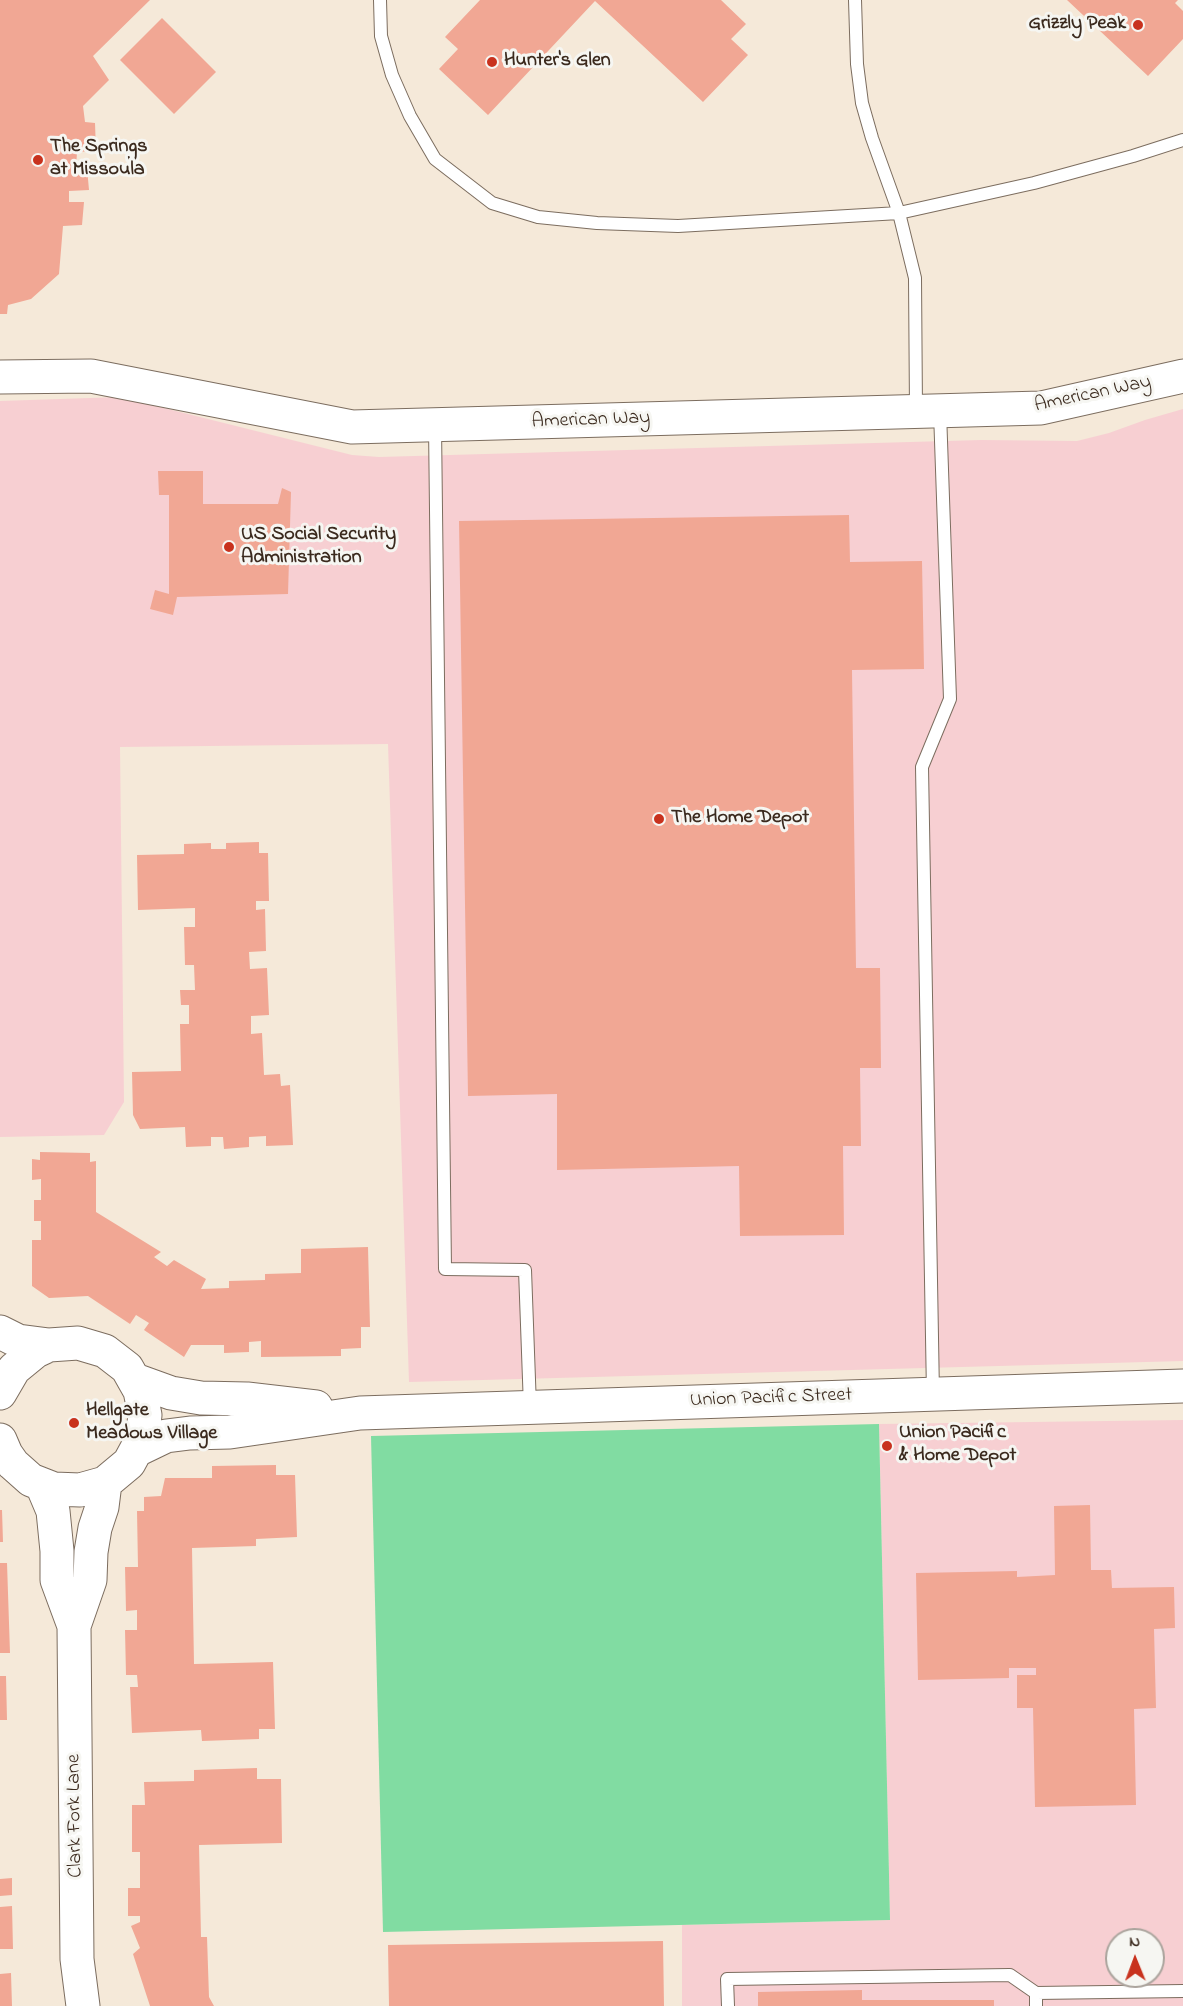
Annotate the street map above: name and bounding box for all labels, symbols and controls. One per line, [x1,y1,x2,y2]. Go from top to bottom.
place label: Grizzly Peak [1029,13,1126,37]
marker: Grizzly Peak [1131,18,1145,32]
place label: Hunter's Glen [504,50,611,74]
marker: Hunter's Glen [485,55,499,69]
place label: The Springs at Missoula [50,136,147,183]
marker: The Springs at Missoula [31,153,45,167]
street label: American Way [1033,371,1153,419]
street label: American Way [531,407,651,435]
place label: US Social Security Administration [241,524,396,571]
marker: US Social Security Administration [222,540,236,554]
place label: The Home Depot [671,807,809,831]
marker: The Home Depot [652,812,666,826]
street label: Union Pacific Street [690,1384,852,1414]
place label: Hellgate Meadows Village [86,1400,217,1447]
marker: Hellgate Meadows Village [67,1416,81,1430]
place label: Union Pacific & Home Depot [899,1422,1016,1469]
marker: Union Pacific & Home Depot [880,1439,894,1453]
street label: Clark Fork Lane [63,1754,89,1878]
north arrow [1105,1928,1165,1988]
text: N [1129,1930,1140,1954]

